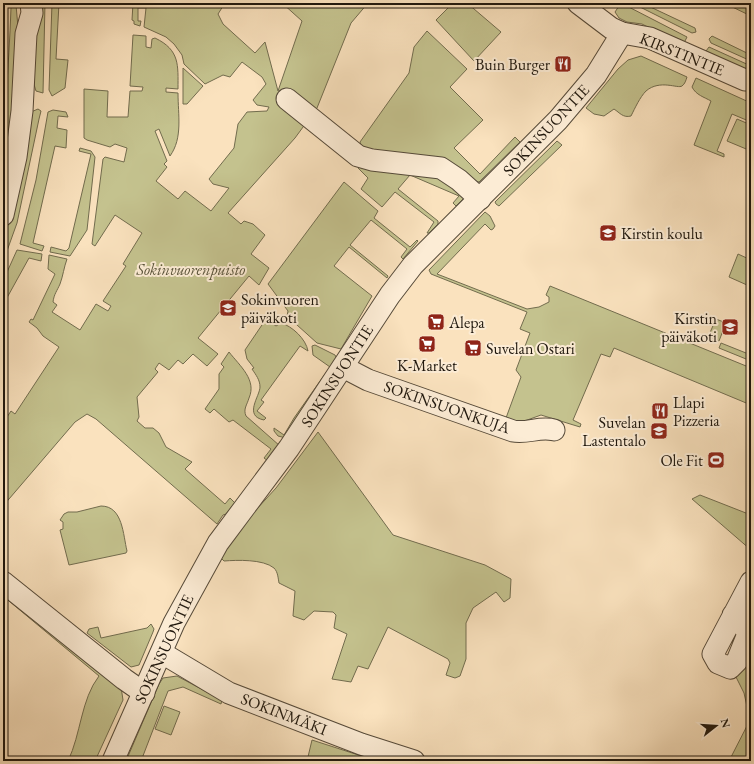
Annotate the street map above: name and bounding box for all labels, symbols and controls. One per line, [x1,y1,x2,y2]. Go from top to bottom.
street label: KIRSTINTIE [637,28,727,80]
place label: Buin Burger [475,54,551,75]
restaurant icon: Buin Burger [553,54,573,74]
street label: SOKINSUONTIE [498,80,594,180]
school or university icon: Kirstin koulu [598,223,618,243]
place label: Kirstin koulu [621,223,704,244]
park label: Sokinvuorenpuisto [136,259,245,280]
place label: Sokinvuoren päiväkoti [241,289,320,328]
school or university icon: Sokinvuoren päiväkoti [218,298,238,318]
place label: Kirstin päiväkoti [661,308,718,347]
supermarket icon: Alepa [426,312,446,332]
place label: Alepa [448,312,485,333]
school or university icon: Kirstin päiväkoti [720,317,740,337]
street label: SOKINSUONTIE [296,321,378,431]
supermarket icon: K-Market [417,334,437,354]
supermarket icon: Suvelan Ostari [463,338,483,358]
place label: Suvelan Ostari [486,338,575,359]
place label: K-Market [397,355,457,376]
street label: SOKINSUONKUJA [381,376,514,439]
place label: Llapi Pizzeria [673,392,720,431]
restaurant icon: Llapi Pizzeria [650,401,670,421]
place label: Suvelan Lastentalo [582,412,647,451]
school or university icon: Suvelan Lastentalo [649,421,669,441]
place label: Ole Fit [660,450,703,471]
sports icon: Ole Fit [706,450,726,470]
street label: SOKINSUONTIE [130,591,198,707]
street label: SOKINMÄKI [238,688,331,740]
north arrow [696,706,736,746]
text: N [718,717,734,729]

